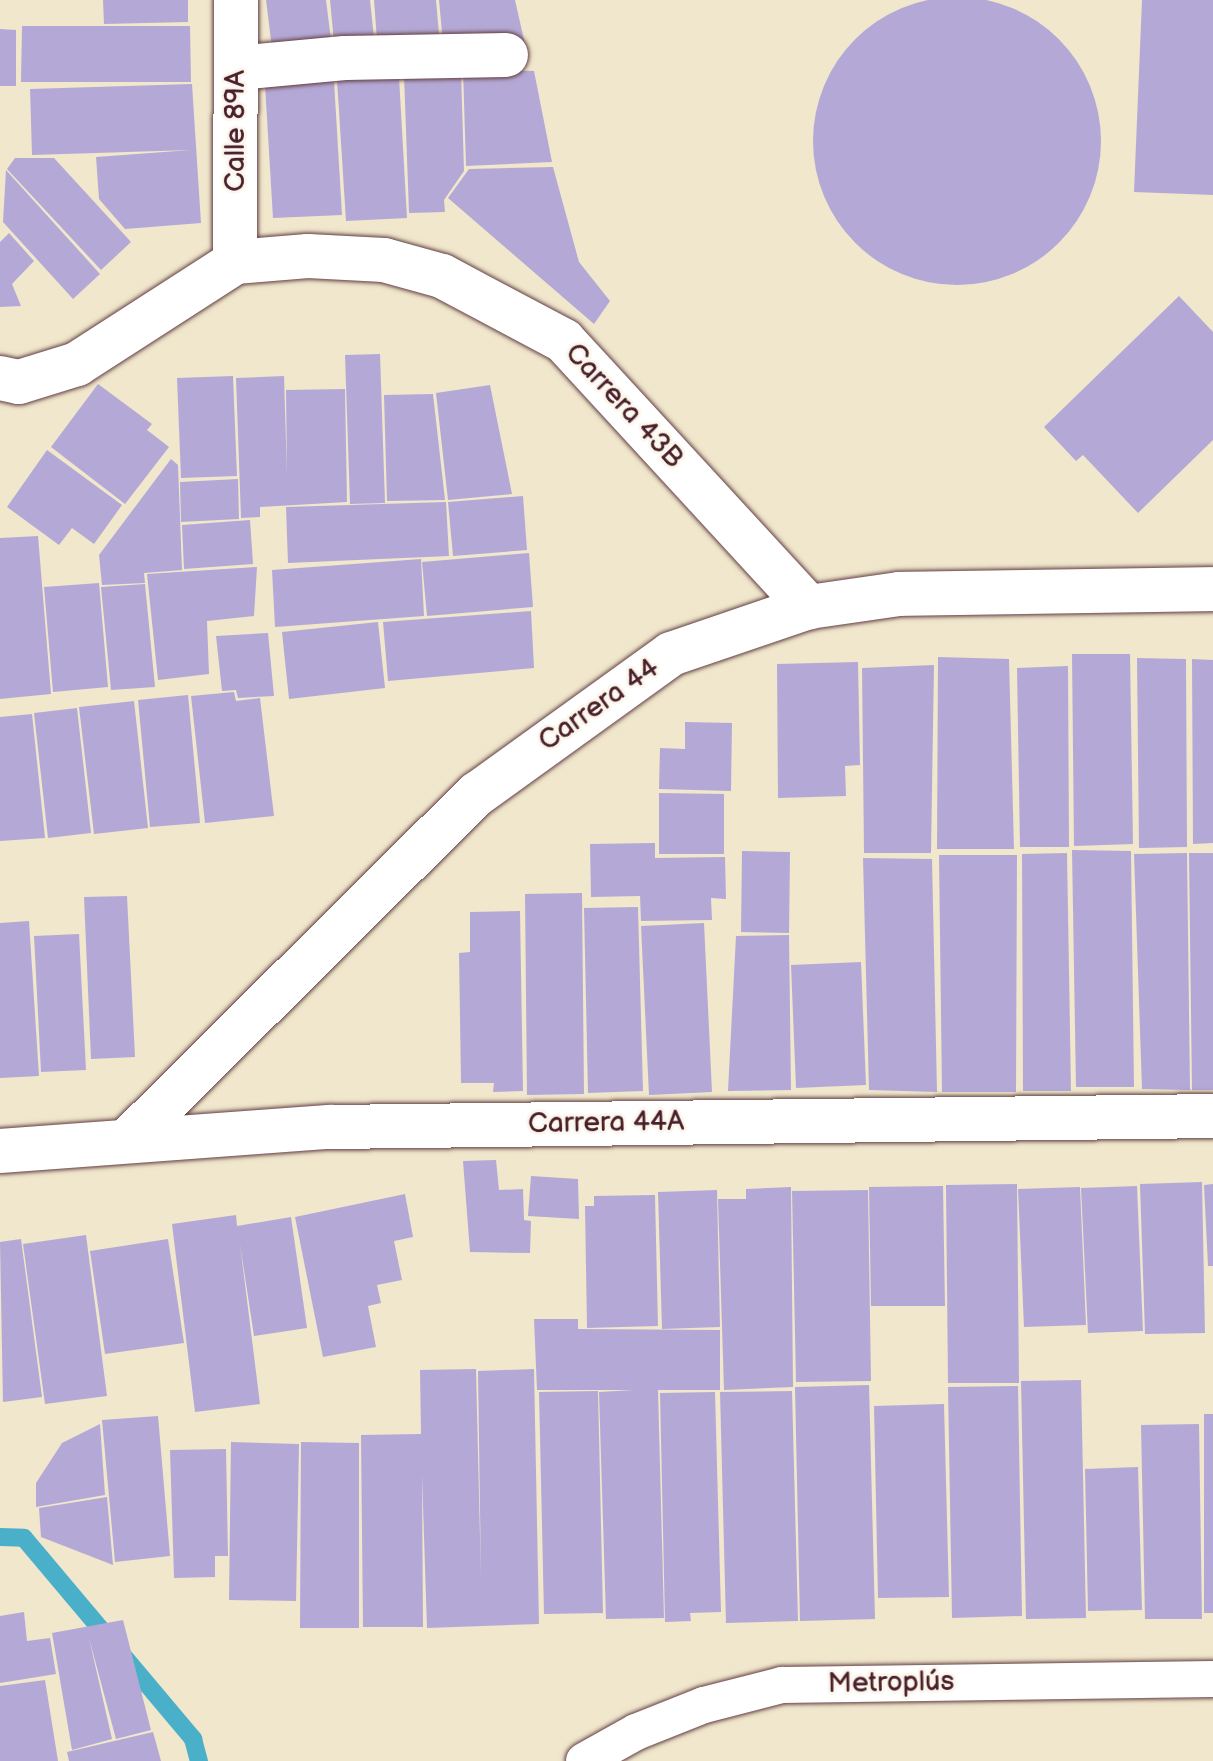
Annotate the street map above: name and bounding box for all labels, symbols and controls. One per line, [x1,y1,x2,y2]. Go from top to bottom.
street label: Calle 89A [219,70,253,192]
street label: Carrera 43B [558,337,690,475]
street label: Carrera 44 [532,651,666,759]
street label: Carrera 44A [528,1105,684,1141]
street label: Metroplús [827,1665,955,1701]

